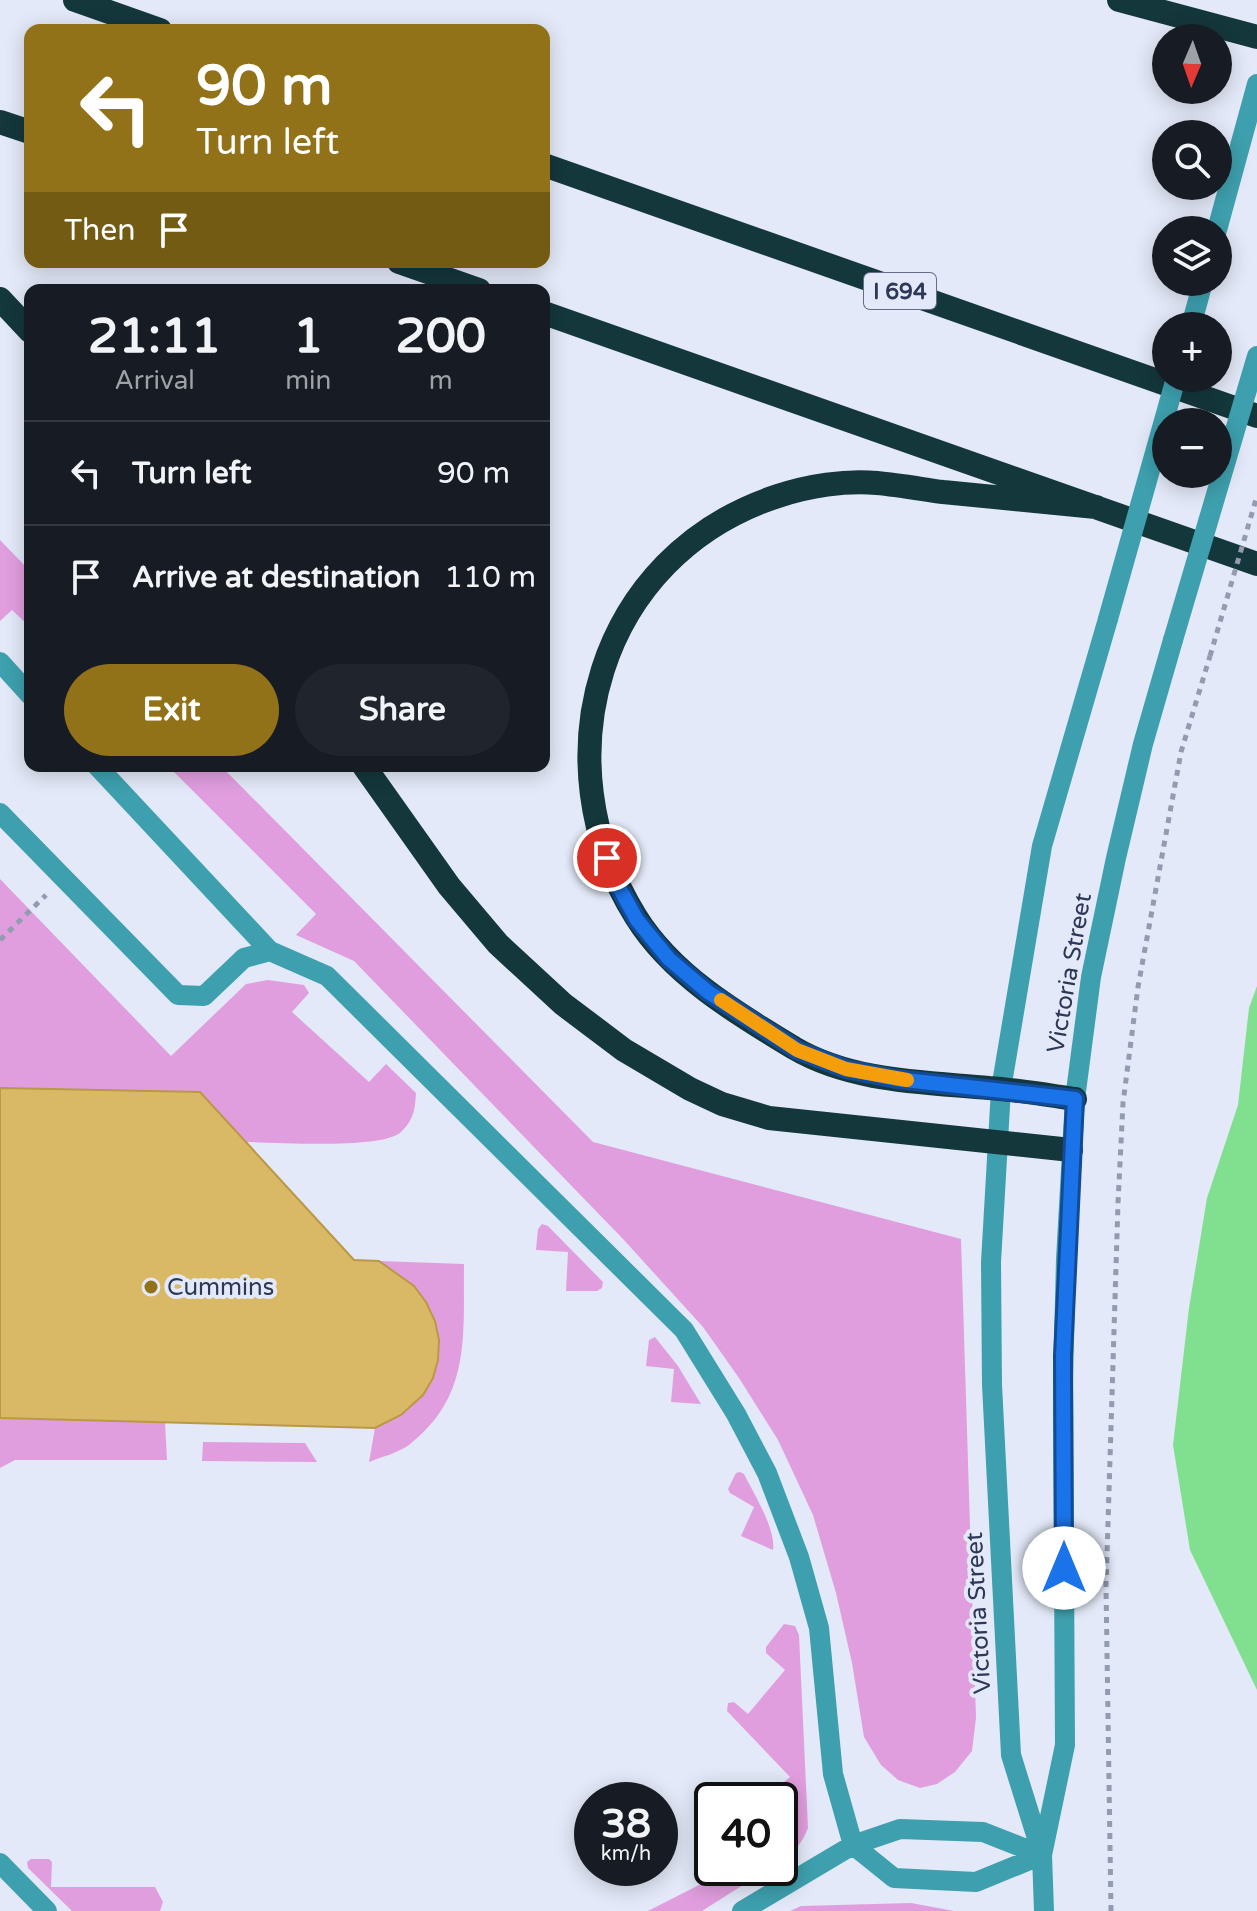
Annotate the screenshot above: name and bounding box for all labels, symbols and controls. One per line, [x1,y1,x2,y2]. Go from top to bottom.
north arrow [1152,24,1232,104]
map controls [1152,24,1232,488]
text: 90 m [196,53,332,120]
icon: left [64,56,168,160]
button: search [1152,120,1232,200]
text: Turn left [196,121,339,164]
icon: arrive [152,208,196,252]
text: Then [64,212,136,249]
button: layers [1152,216,1232,296]
road number: I 694 [864,273,936,309]
text: 21:11 [88,308,221,366]
text: 1 [293,308,323,366]
text: 200 [395,308,486,366]
button: + [1152,312,1232,392]
text: Arrival [114,365,195,396]
text: min [285,365,331,396]
text: m [429,365,453,396]
button: − [1152,408,1232,488]
icon: left [64,451,108,495]
text: Turn left [132,455,251,492]
text: 90 m [437,455,510,492]
icon: arrive [64,555,108,599]
text: Arrive at destination [132,559,420,596]
text: 110 m [444,559,536,596]
button: Exit [64,664,279,756]
button: Share [295,664,510,756]
pin [573,824,641,892]
icon: arrive [585,836,629,880]
street label: Victoria Street [1041,891,1098,1056]
place label: Cummins [167,1273,274,1302]
marker: Cummins [142,1278,160,1296]
position arrow [1022,1526,1106,1610]
street label: Victoria Street [960,1531,997,1695]
speed limit sign: 40 [694,1782,798,1886]
text: 38 [601,1800,651,1848]
text: km/h [601,1842,651,1866]

